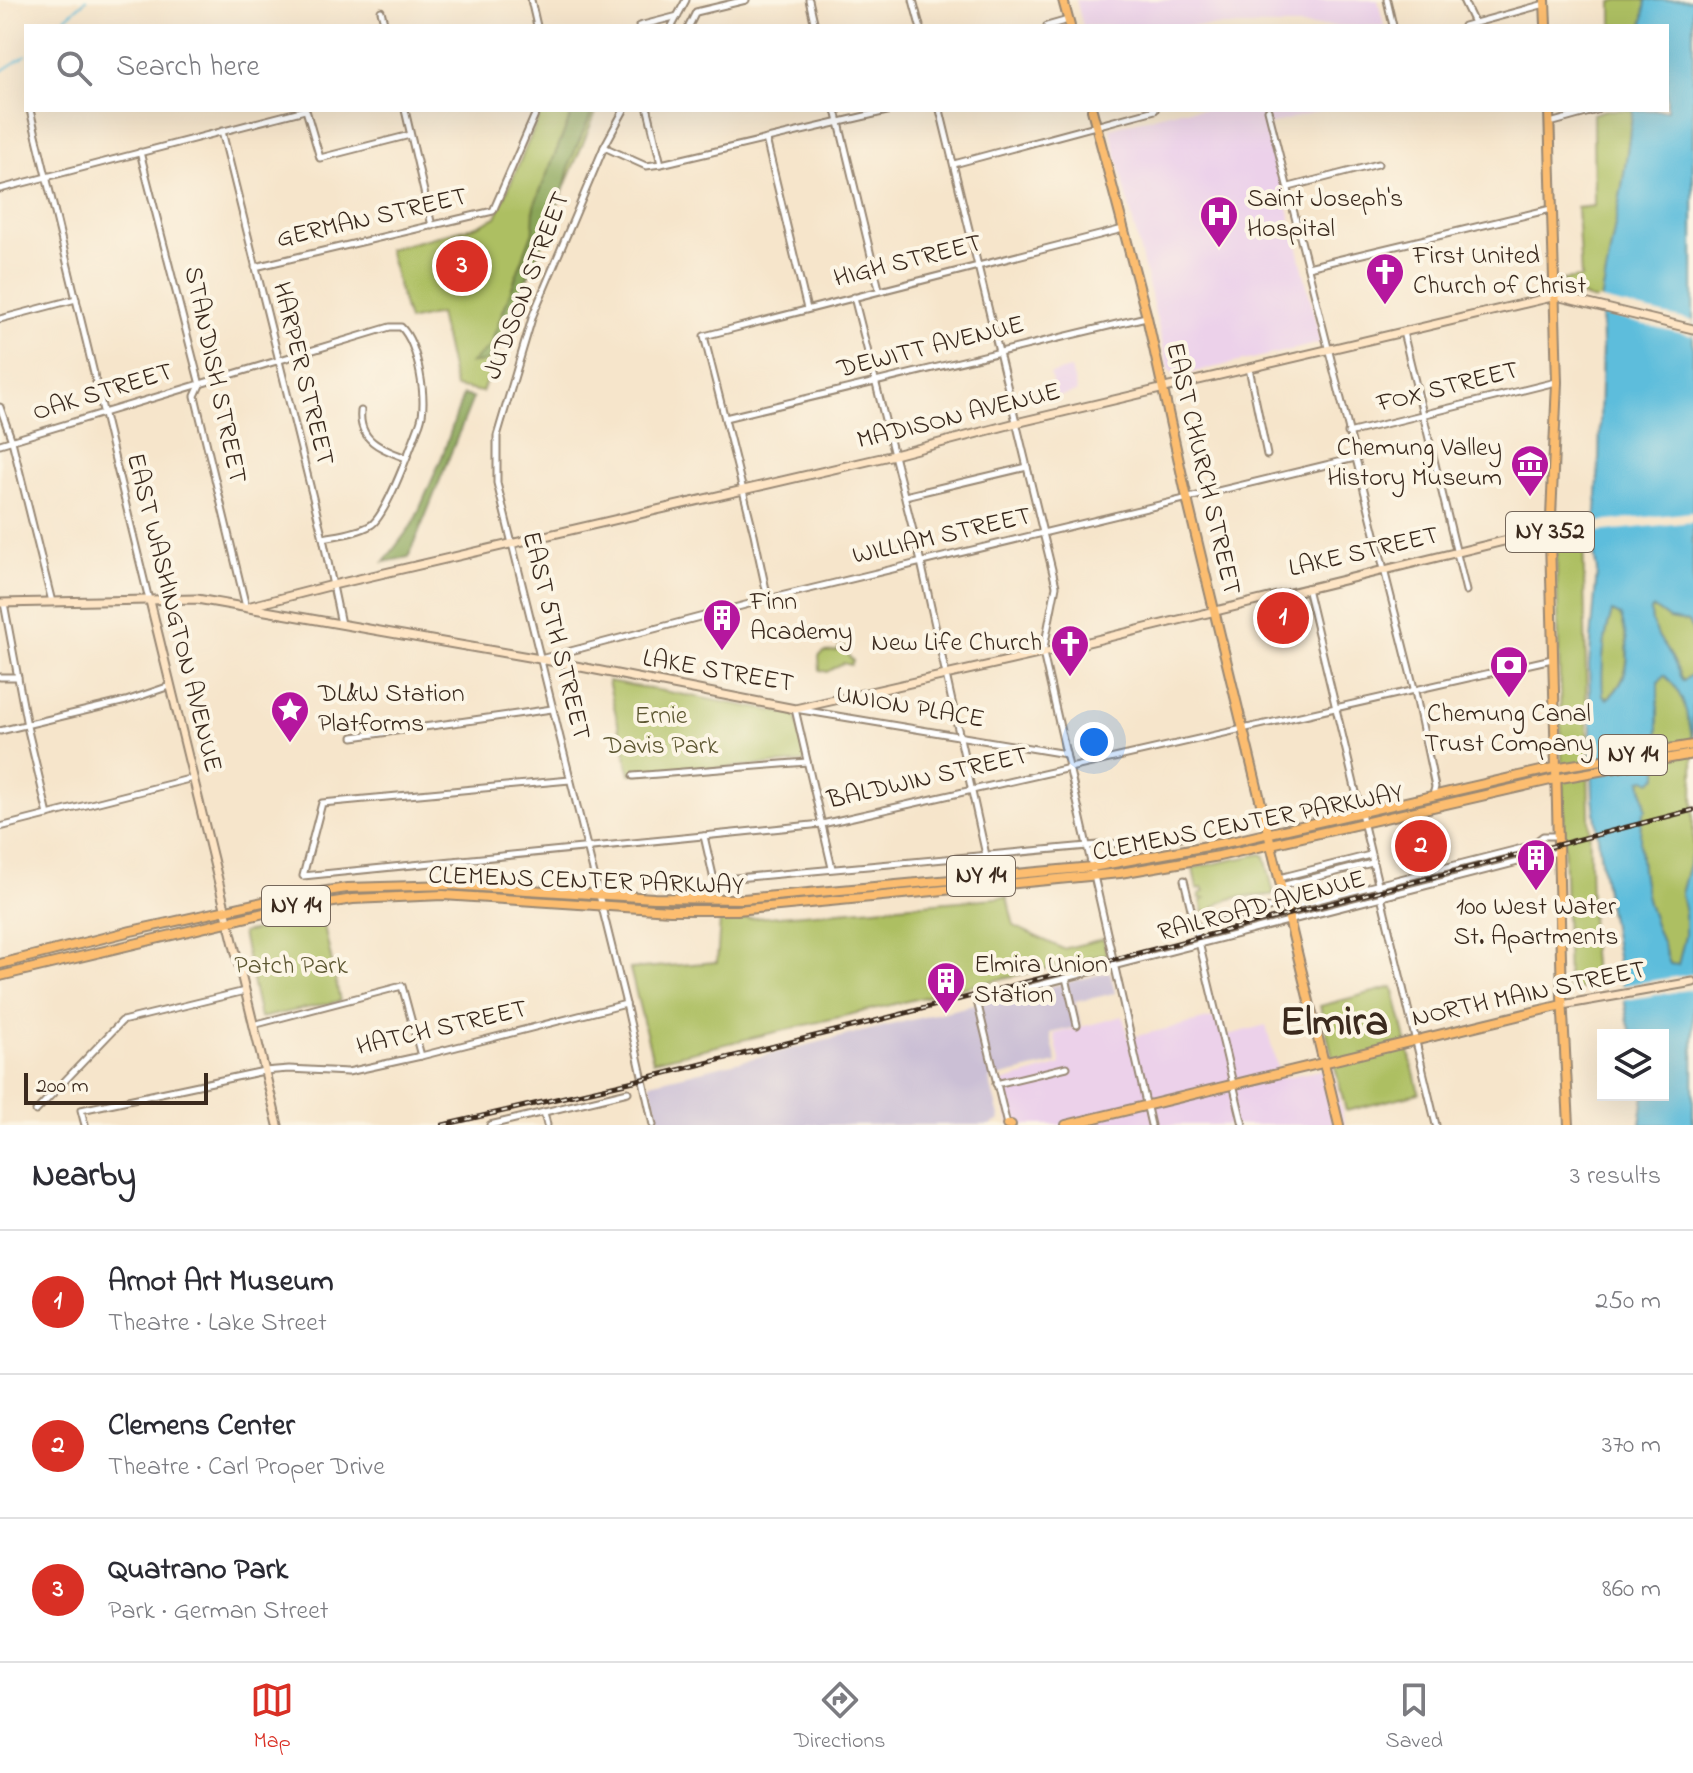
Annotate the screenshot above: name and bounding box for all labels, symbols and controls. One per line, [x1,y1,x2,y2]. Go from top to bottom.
search box [24,24,1669,112]
icon: search [52,46,96,90]
text: Search here [116,46,260,90]
street label: GERMAN STREET [273,179,471,259]
place label: Saint Joseph's Hospital [1247,181,1403,249]
street label: JUDSON STREET [475,186,581,385]
hospital icon: Saint Joseph's Hospital [1198,194,1240,249]
street label: HIGH STREET [830,225,986,299]
pin: 3 [436,236,488,296]
place label: First United Church of Christ [1412,238,1587,306]
church icon: First United Church of Christ [1364,251,1406,306]
street label: STANDISH STREET [172,263,256,487]
street label: HARPER STREET [261,278,343,470]
street label: DEWITT AVENUE [833,306,1028,390]
street label: EAST CHURCH STREET [1154,339,1250,599]
street label: FOX STREET [1372,352,1523,424]
street label: OAK STREET [28,354,178,432]
street label: MADISON AVENUE [853,373,1065,461]
place label: Chemung Valley History Museum [1327,430,1502,498]
museum icon: Chemung Valley History Museum [1509,443,1551,498]
street label: EAST WASHINGTON AVENUE [115,449,231,777]
street label: WILLIAM STREET [849,498,1035,576]
road number: NY 352 [1506,512,1594,552]
street label: LAKE STREET [1285,517,1443,589]
street label: EAST 5TH STREET [511,528,599,744]
place label: Finn Academy [749,584,853,652]
pin: 1 [1257,588,1309,648]
building icon: Finn Academy [701,597,743,652]
church icon: New Life Church [1049,623,1091,678]
place label: New Life Church [871,625,1042,663]
street label: LAKE STREET [639,640,797,704]
bank icon: Chemung Canal Trust Company [1488,644,1530,699]
place label: DL&W Station Platforms [317,676,464,744]
street label: UNION PLACE [833,676,987,740]
place icon: DL&W Station Platforms [269,689,311,744]
place label: Chemung Canal Trust Company [1424,696,1594,764]
park label: Ernie Davis Park [603,698,719,766]
your location [1074,722,1114,762]
road number: NY 14 [1599,735,1667,775]
street label: BALDWIN STREET [823,737,1032,821]
street label: CLEMENS CENTER PARKWAY [1089,775,1407,873]
pin: 2 [1395,816,1447,876]
building icon: 100 West Water St. Apartments [1515,837,1557,892]
road number: NY 14 [947,856,1015,896]
street label: CLEMENS CENTER PARKWAY [428,858,744,906]
street label: RAILROAD AVENUE [1154,861,1370,953]
road number: NY 14 [262,886,330,926]
place label: 100 West Water St. Apartments [1454,889,1618,957]
place label: Elmira Union Station [974,947,1108,1015]
park label: Patch Park [234,948,348,986]
street label: NORTH MAIN STREET [1409,952,1650,1038]
building icon: Elmira Union Station [925,960,967,1015]
street label: HATCH STREET [353,991,531,1067]
district label: Elmira [1280,993,1388,1054]
map controls [1597,1029,1669,1101]
button: layers [1597,1029,1669,1101]
scale bar [24,1069,208,1105]
text: 200 m [36,1071,89,1103]
text: Nearby [32,1152,136,1202]
text: 3 results [1570,1158,1661,1196]
text: Arnot Art Museum [108,1261,333,1305]
text: 1 [54,1283,62,1321]
text: 250 m [1595,1283,1661,1321]
text: Theatre · Lake Street [108,1305,327,1343]
text: Clemens Center [108,1405,295,1449]
text: 2 [52,1427,64,1465]
text: 370 m [1602,1427,1661,1465]
text: Theatre · Carl Proper Drive [108,1449,385,1487]
text: Quatrano Park [108,1549,288,1593]
text: 3 [53,1571,63,1609]
text: 860 m [1602,1571,1661,1609]
text: Park · German Street [108,1593,329,1631]
tab: Map [250,1678,294,1758]
tab: Directions [794,1678,885,1758]
tab: Saved [1386,1678,1443,1758]

